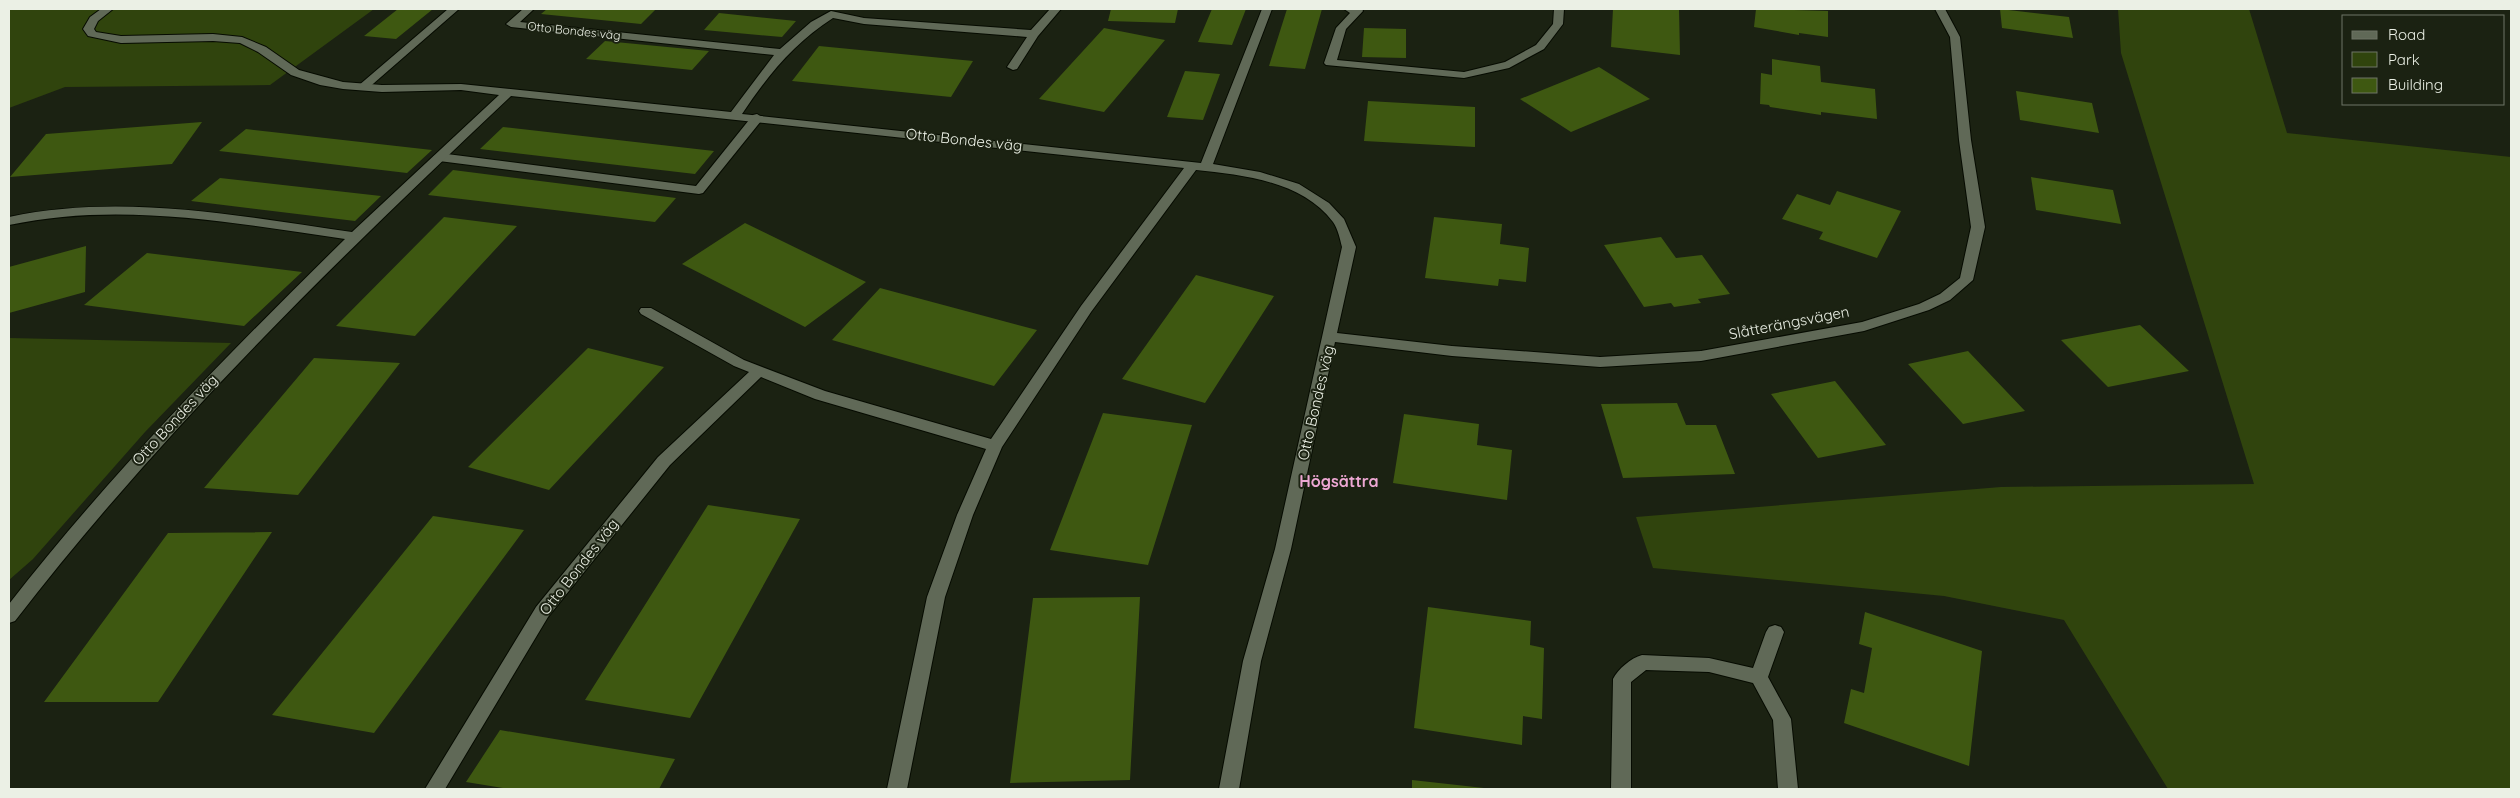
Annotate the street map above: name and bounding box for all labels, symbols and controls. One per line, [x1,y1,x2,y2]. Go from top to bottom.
legend [2342,15,2505,105]
street label: Otto Bondes väg [527,18,621,43]
text: Road [2388,25,2425,44]
text: Park [2388,50,2420,69]
text: Building [2388,75,2443,94]
street label: Otto Bondes väg [905,124,1023,155]
street label: Slåtterängsvägen [1727,302,1851,344]
street label: Otto Bondes väg [1293,344,1338,462]
street label: Otto Bondes väg [128,370,222,469]
district label: Högsättra [1299,471,1379,491]
street label: Otto Bondes väg [535,515,622,619]

